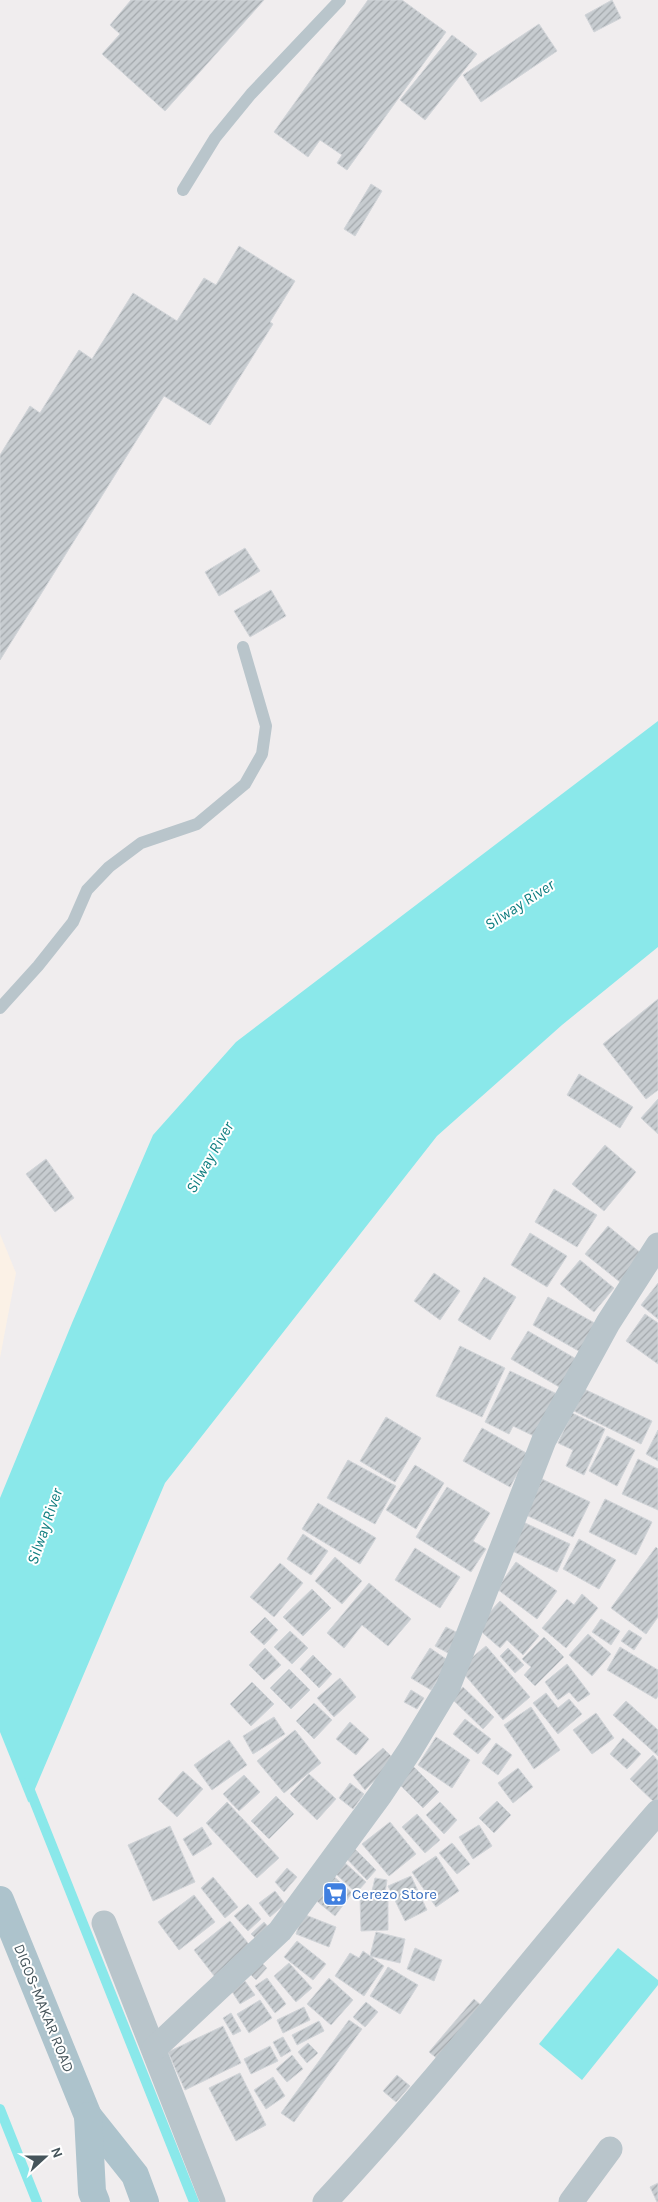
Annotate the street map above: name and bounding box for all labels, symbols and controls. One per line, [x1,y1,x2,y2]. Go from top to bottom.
water label: Silway River [481,875,558,934]
water label: Silway River [181,1118,238,1196]
water label: Silway River [23,1485,67,1567]
supermarket icon: Cerezo Store [322,1881,348,1907]
place label: Cerezo Store [352,1885,437,1903]
street label: DIGOS-MAKAR ROAD [10,1941,78,2075]
north arrow [20,2132,70,2182]
text: N [47,2145,66,2160]

